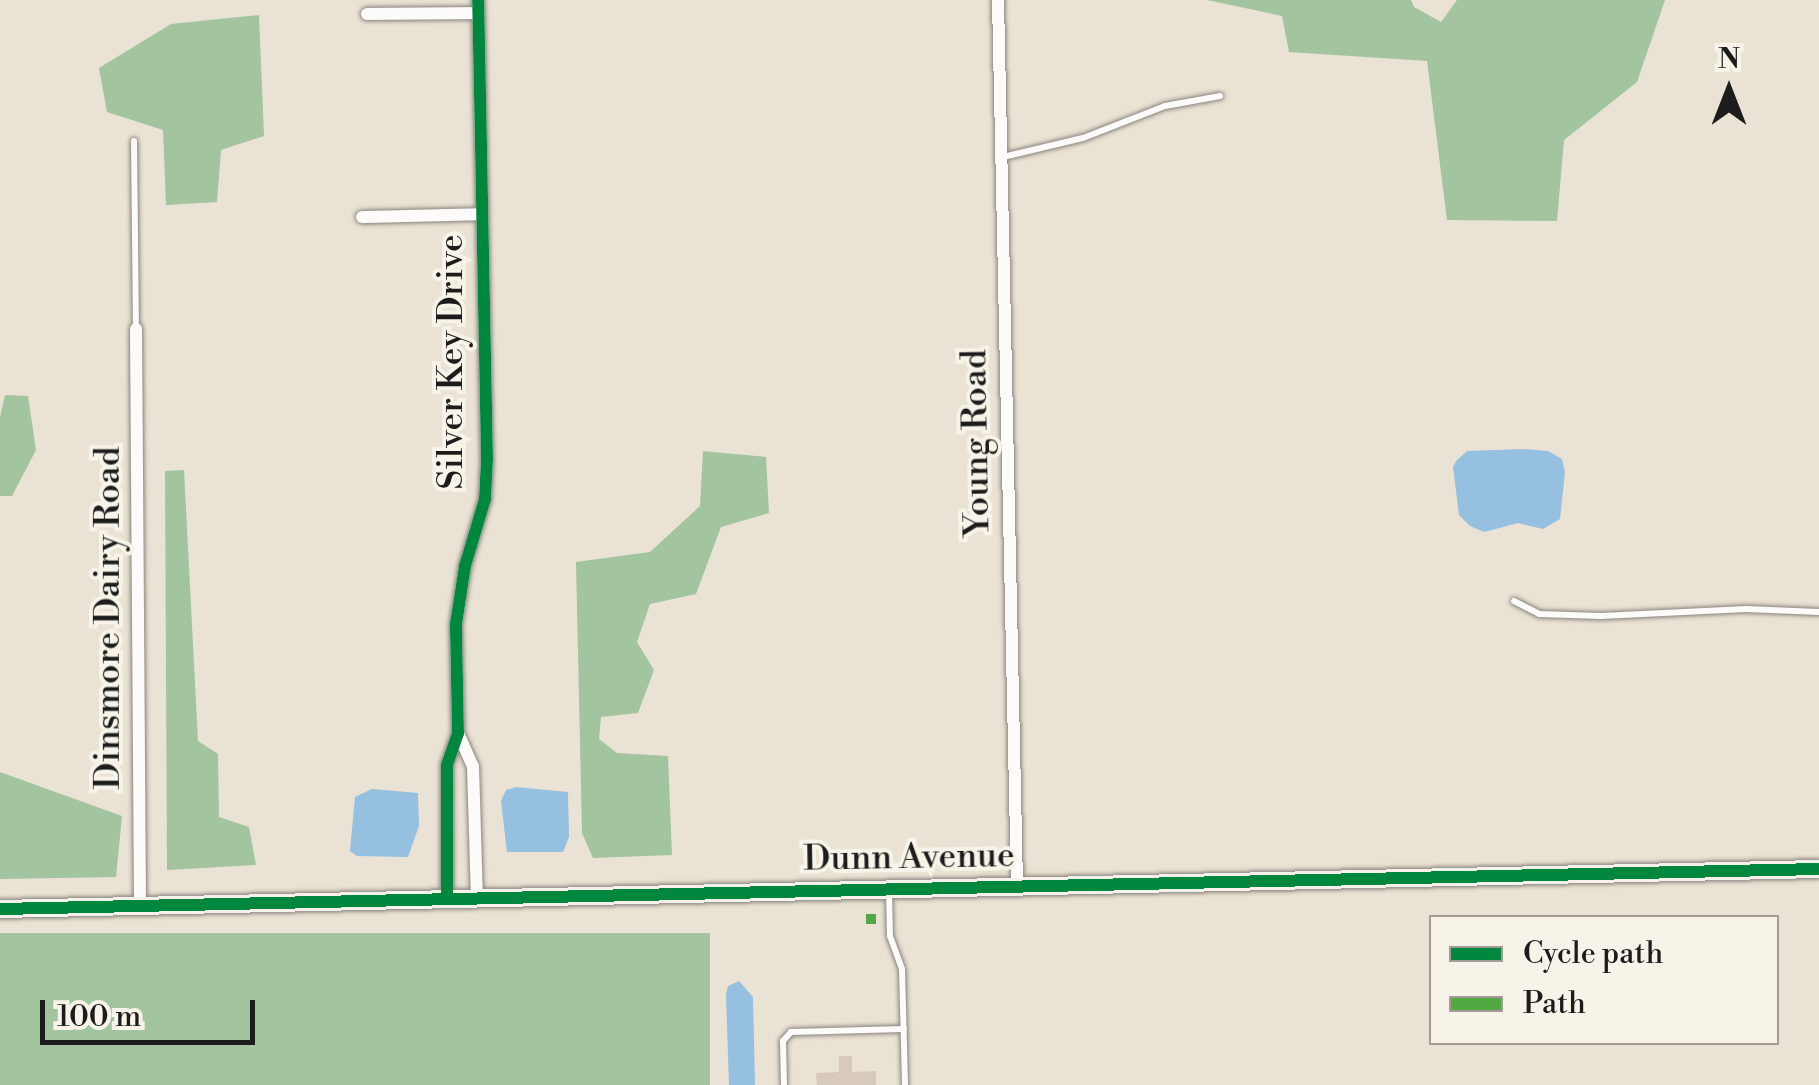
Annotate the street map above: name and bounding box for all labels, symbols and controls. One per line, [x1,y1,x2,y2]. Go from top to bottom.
north arrow [1679,40,1779,140]
text: N [1718,42,1740,77]
street label: Silver Key Drive [431,234,473,490]
street label: Young Road [954,349,1000,537]
street label: Dinsmore Dairy Road [88,446,130,790]
street label: Dunn Avenue [803,835,1015,881]
legend [1429,915,1779,1045]
text: Cycle path [1523,935,1663,973]
scale bar [45,980,260,1042]
text: Path [1523,985,1586,1023]
text: 100 m [57,998,141,1036]

